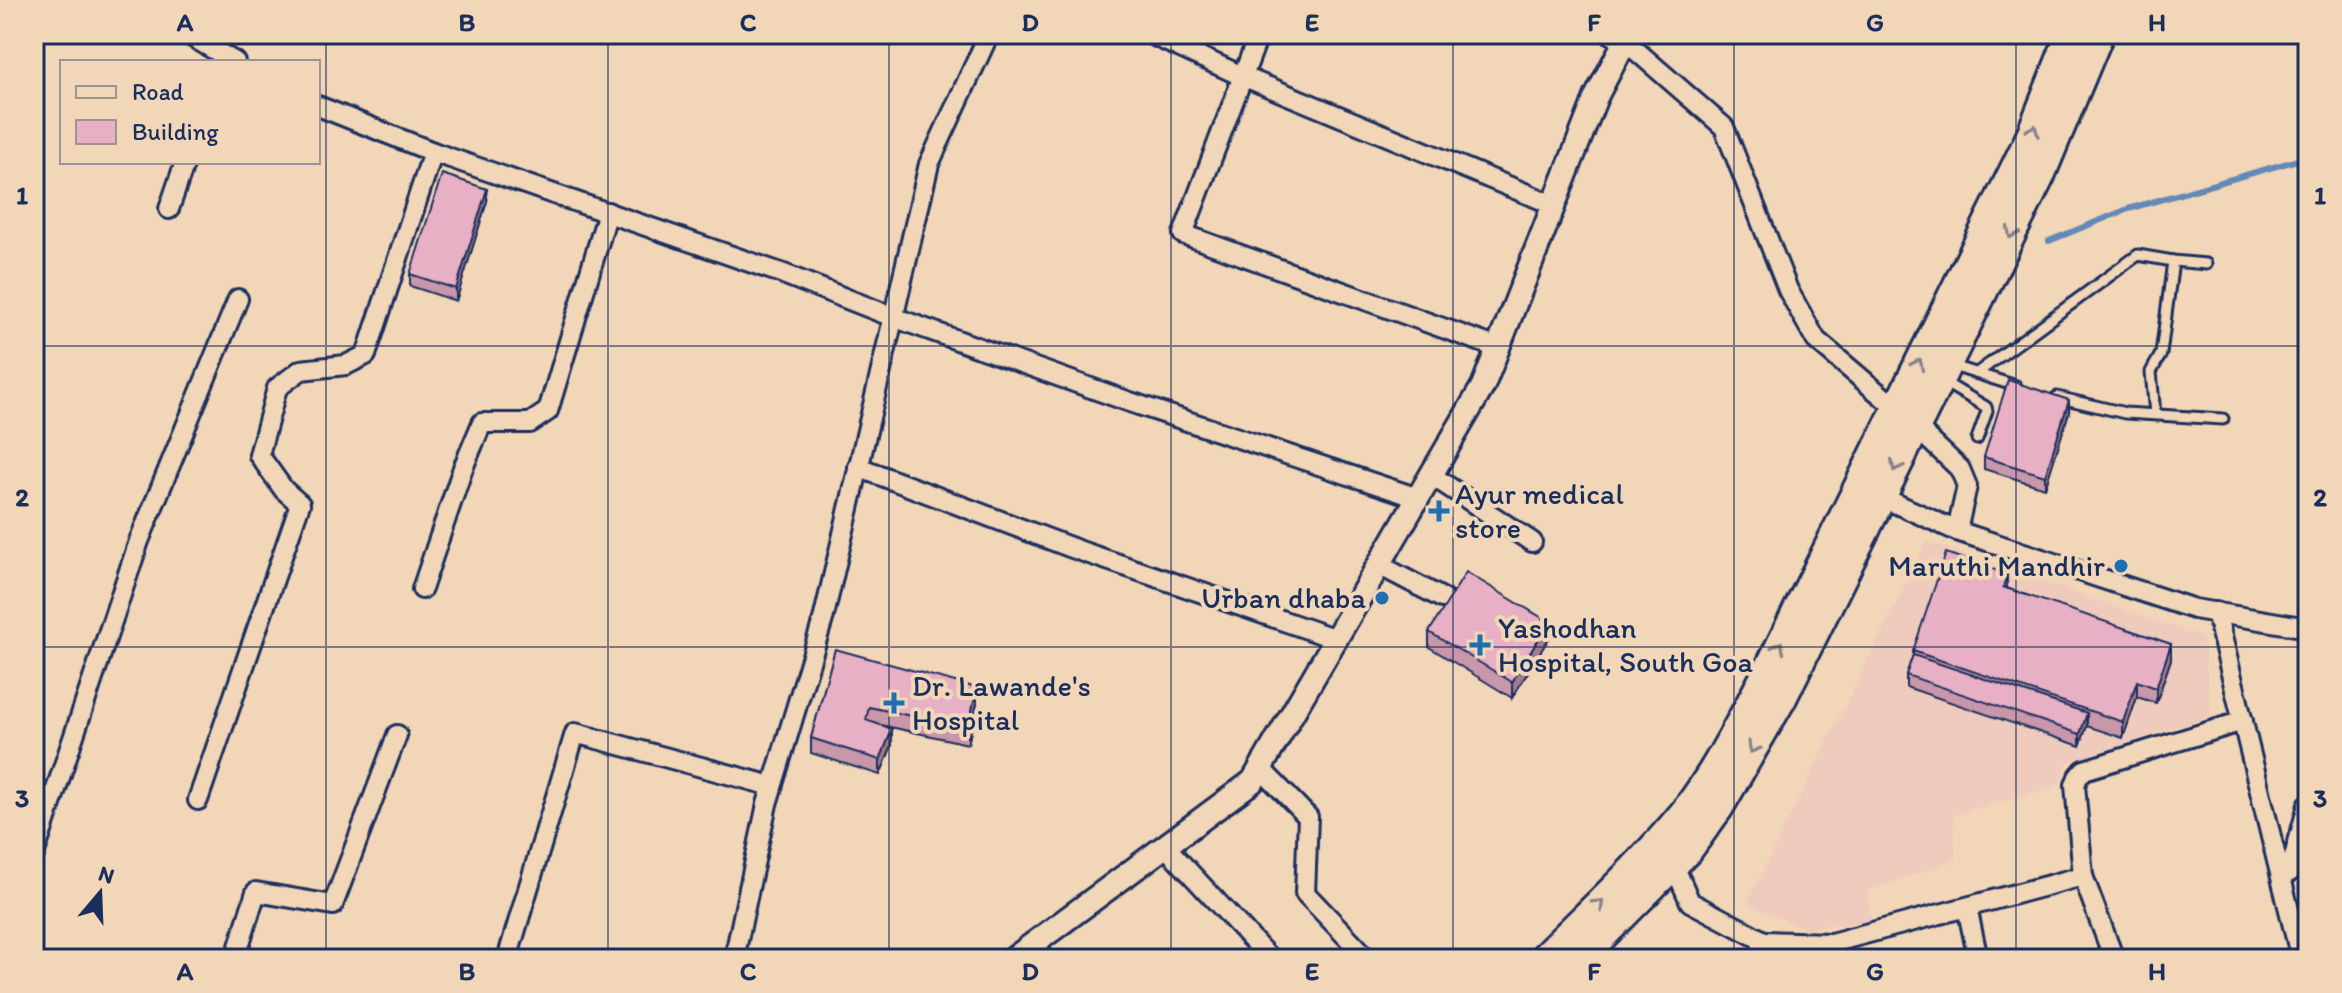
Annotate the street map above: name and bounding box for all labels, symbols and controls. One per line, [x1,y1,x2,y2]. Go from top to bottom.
text: A [176,6,194,38]
text: B [459,6,476,38]
text: C [740,6,757,38]
text: D [1021,6,1039,38]
text: E [1305,6,1319,38]
text: F [1587,6,1601,38]
text: G [1866,6,1884,38]
text: H [2148,6,2166,38]
legend [60,60,320,164]
text: Road [132,77,184,106]
text: Building [132,117,219,146]
one-way arrow [2023,124,2040,138]
text: 1 [16,179,28,211]
text: 1 [2314,179,2326,211]
one-way arrow [2006,225,2021,240]
one-way arrow [1909,357,1924,372]
one-way arrow [1890,458,1906,473]
place label: Ayur medical store [1455,475,1624,546]
text: 2 [15,481,29,513]
text: 2 [2313,481,2327,513]
marker: Ayur medical store [1430,502,1448,520]
place label: Maruthi Mandhir [1888,547,2105,584]
marker: Maruthi Mandhir [2112,557,2130,575]
place label: Urban dhaba [1201,579,1366,616]
marker: Urban dhaba [1373,589,1391,607]
place label: Yashodhan Hospital, South Goa [1498,609,1754,680]
marker: Yashodhan Hospital, South Goa [1469,634,1491,656]
one-way arrow [1770,641,1785,656]
place label: Dr. Lawande's Hospital [912,667,1091,738]
marker: Dr. Lawande's Hospital [883,692,905,714]
one-way arrow [1747,739,1763,754]
text: 3 [15,782,29,814]
text: 3 [2313,782,2327,814]
north arrow [60,853,140,933]
text: N [95,859,118,890]
one-way arrow [1589,899,1604,913]
text: A [176,955,194,987]
text: B [459,955,476,987]
text: C [740,955,757,987]
text: D [1021,955,1039,987]
text: E [1305,955,1319,987]
text: F [1587,955,1601,987]
text: G [1866,955,1884,987]
text: H [2148,955,2166,987]

